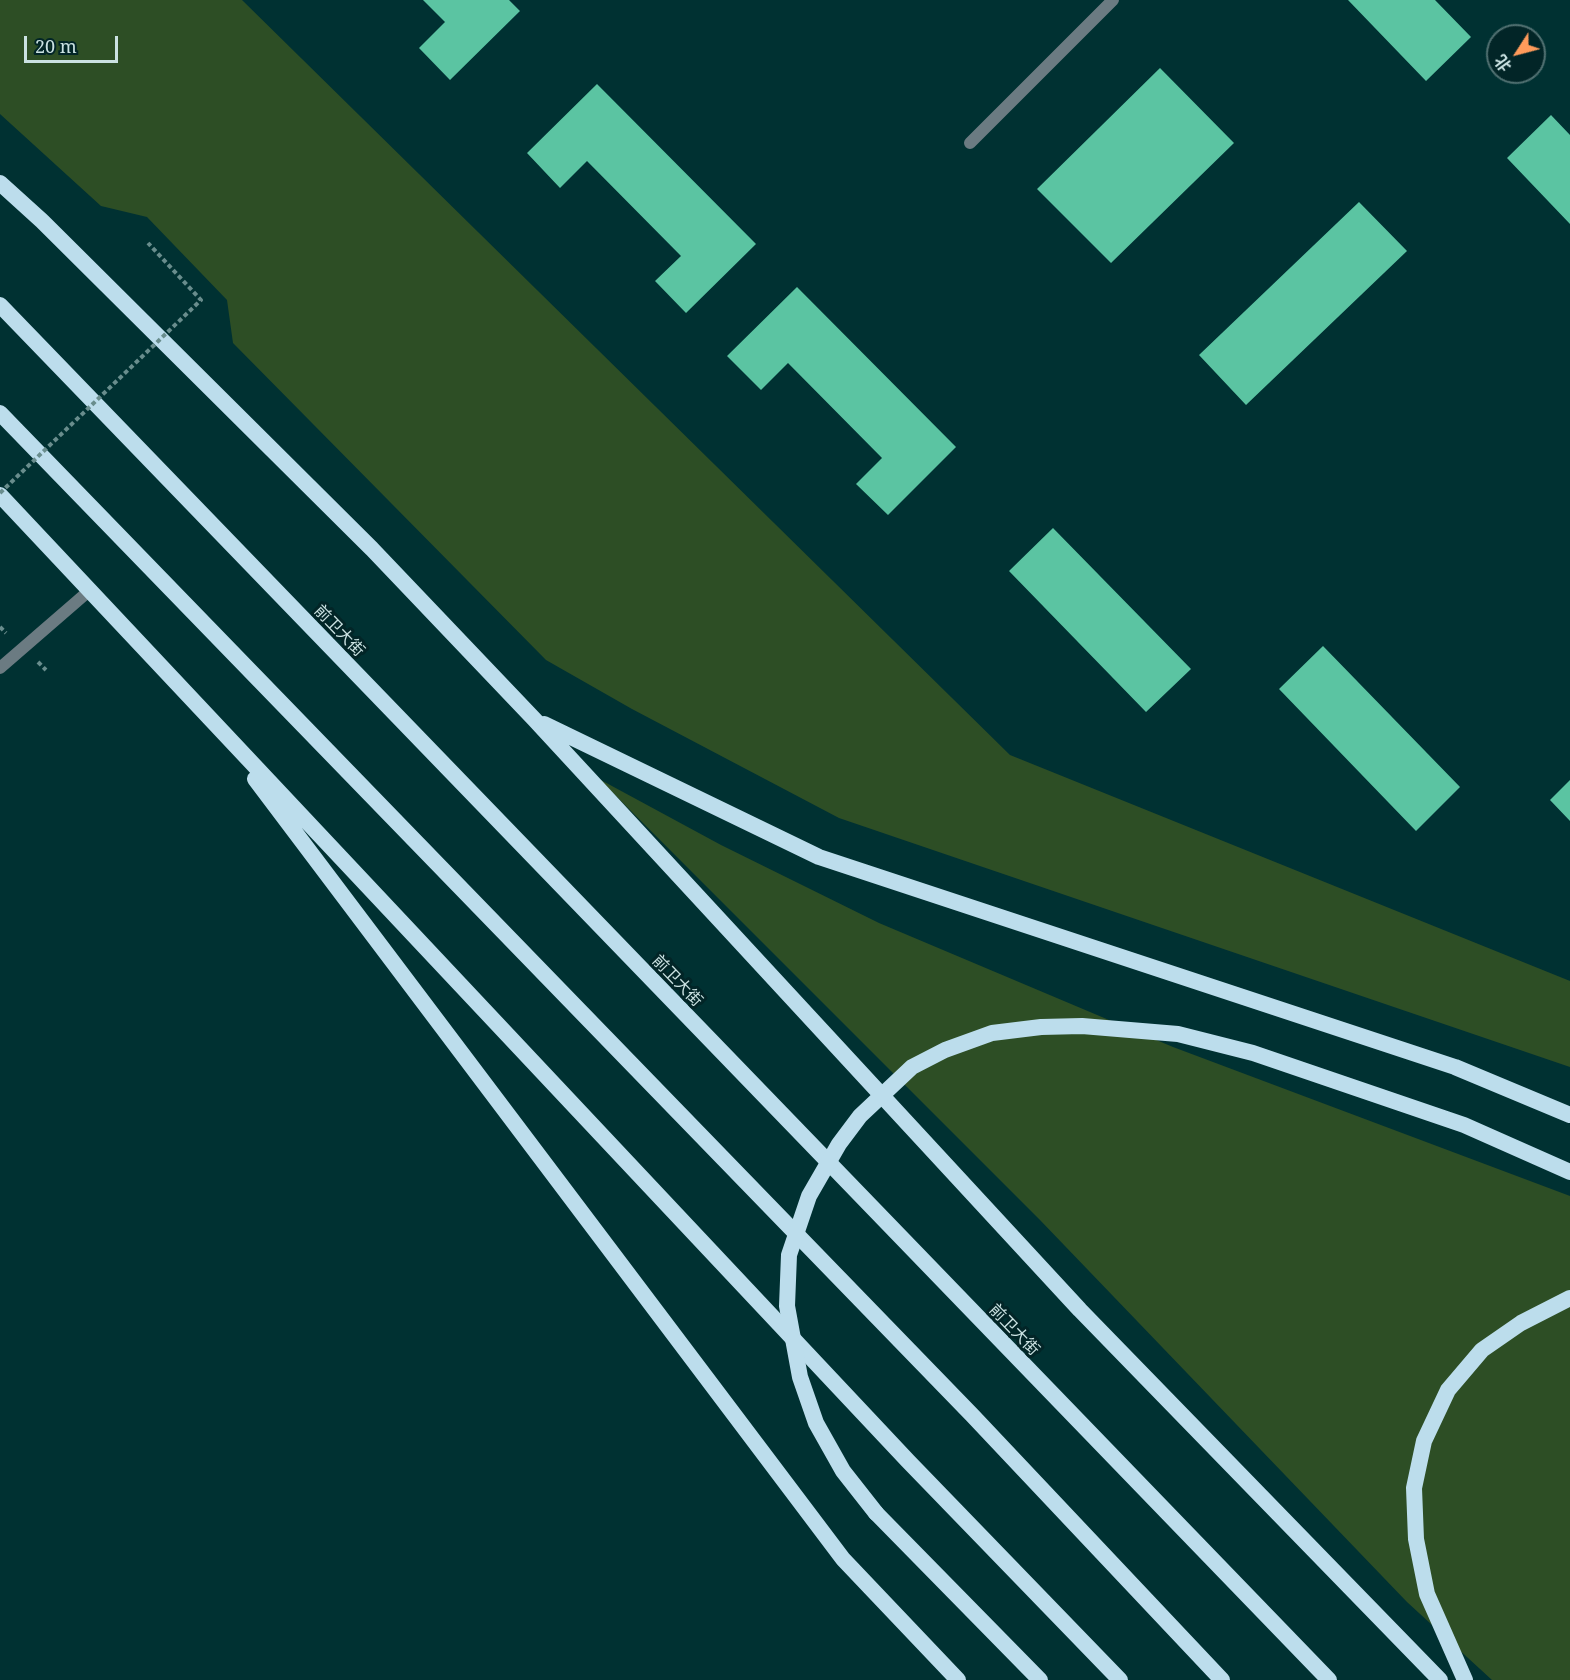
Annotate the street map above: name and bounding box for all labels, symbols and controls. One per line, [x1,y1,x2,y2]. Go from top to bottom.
scale bar [27,24,122,62]
north arrow [1486,24,1546,84]
text: 20 m [35,34,77,58]
text: 北 [1489,50,1517,76]
street label: 前卫大街 [310,601,368,661]
street label: 前卫大街 [648,951,706,1011]
street label: 前卫大街 [985,1300,1043,1360]

